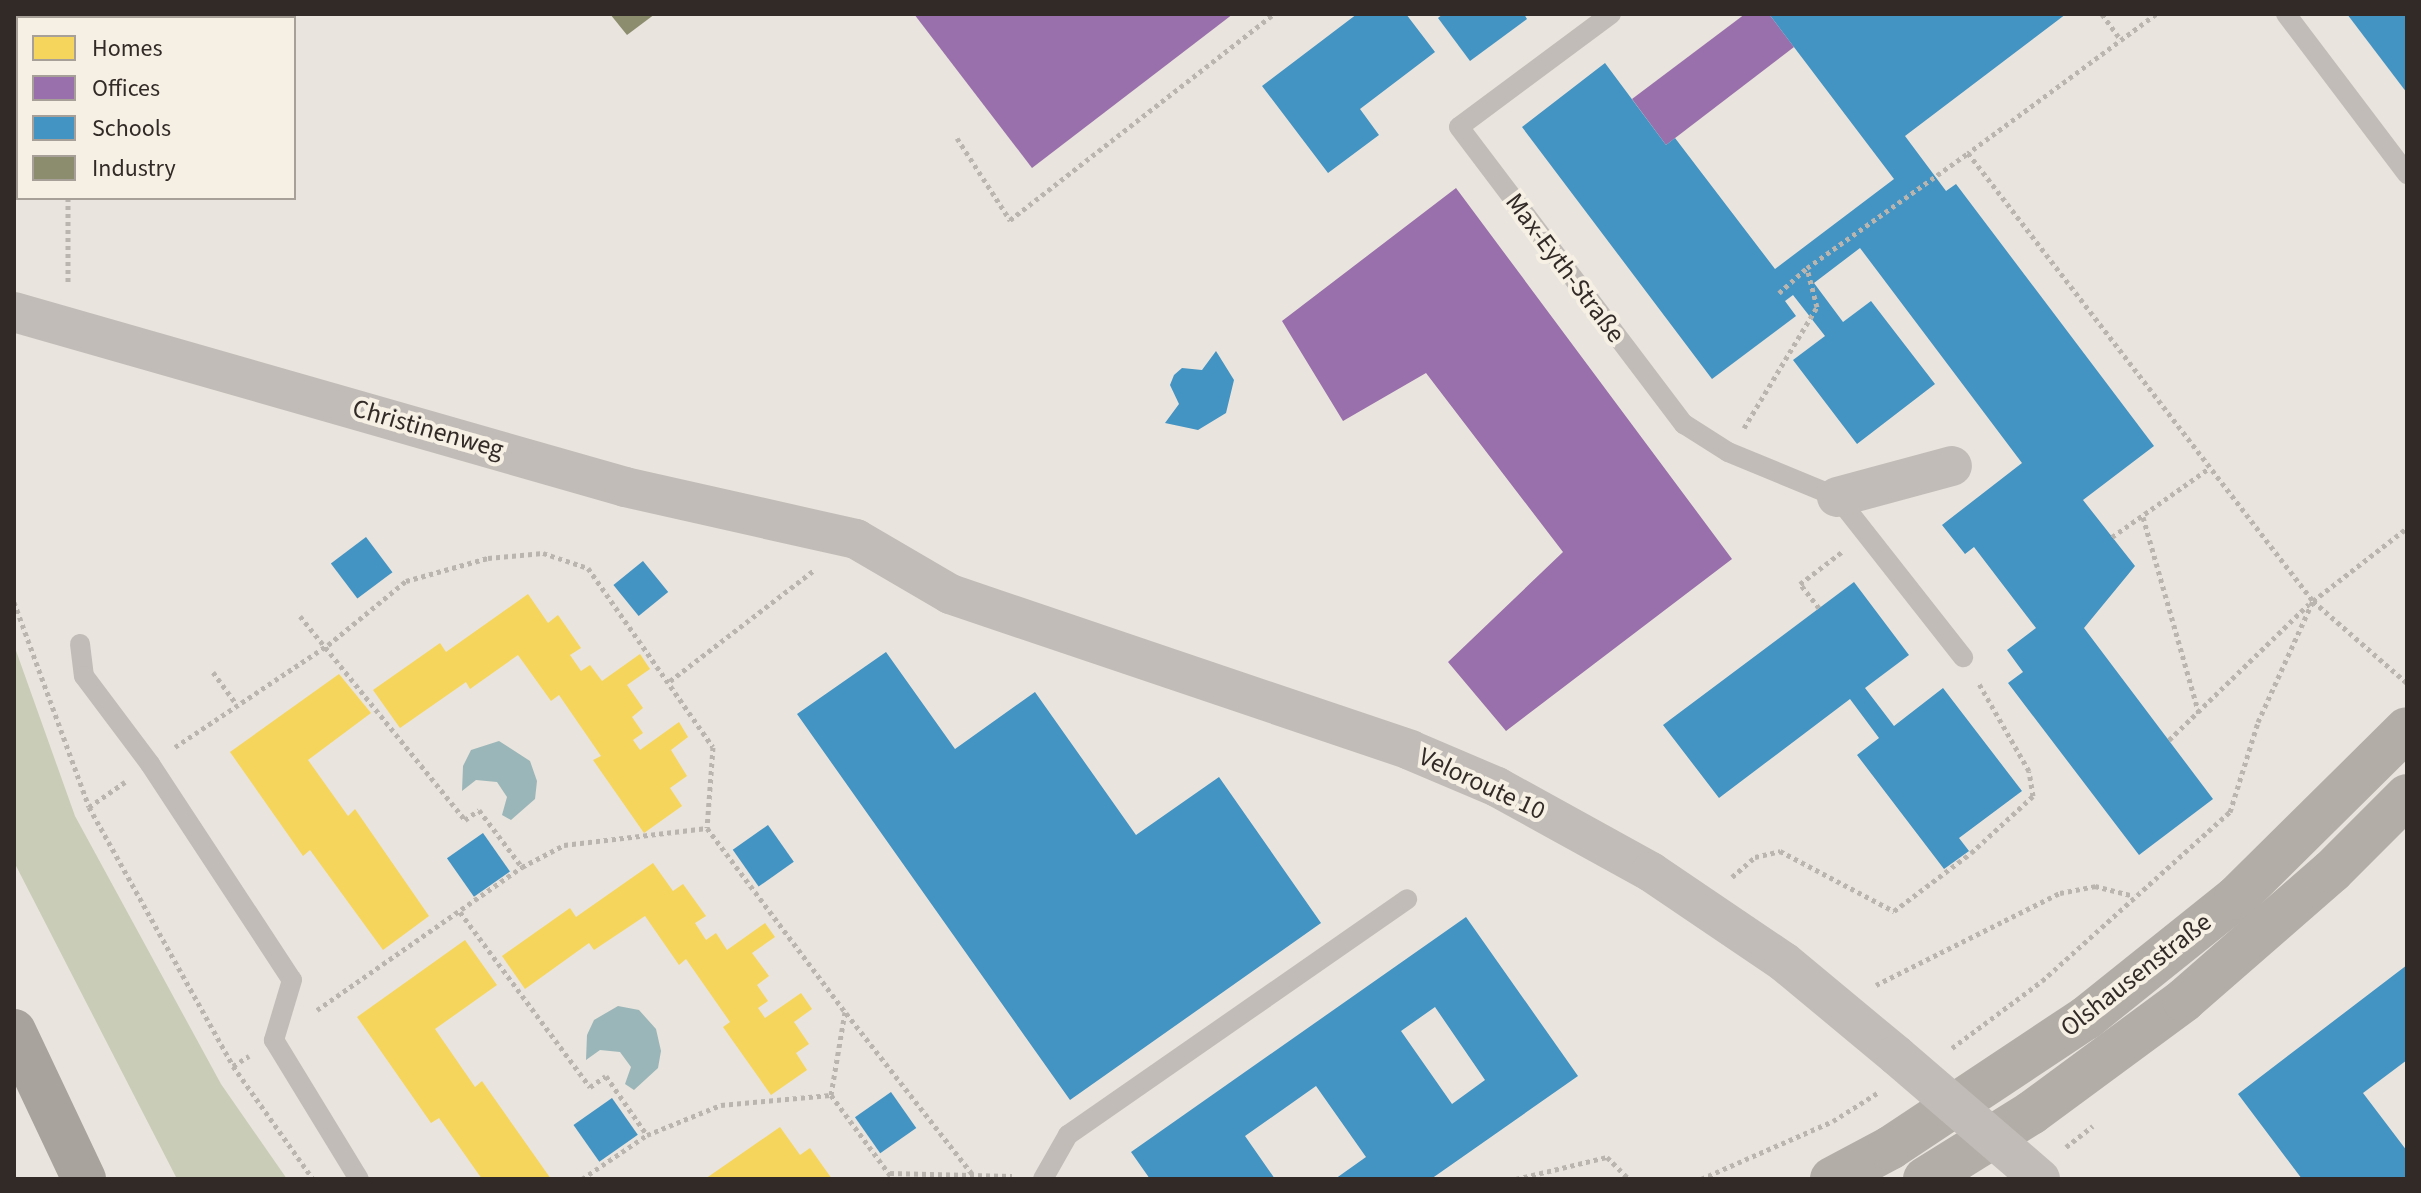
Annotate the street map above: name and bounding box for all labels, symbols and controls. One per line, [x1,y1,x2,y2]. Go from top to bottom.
legend [16,16,296,200]
text: Homes [92,31,163,66]
text: Offices [92,71,160,106]
text: Schools [92,111,171,146]
text: Industry [92,151,176,186]
street label: Max-Eyth-Straße [1499,187,1631,349]
street label: Christinenweg [349,393,507,465]
street label: Veloroute 10 [1414,741,1550,827]
street label: Olshausenstraße [2054,906,2218,1044]

